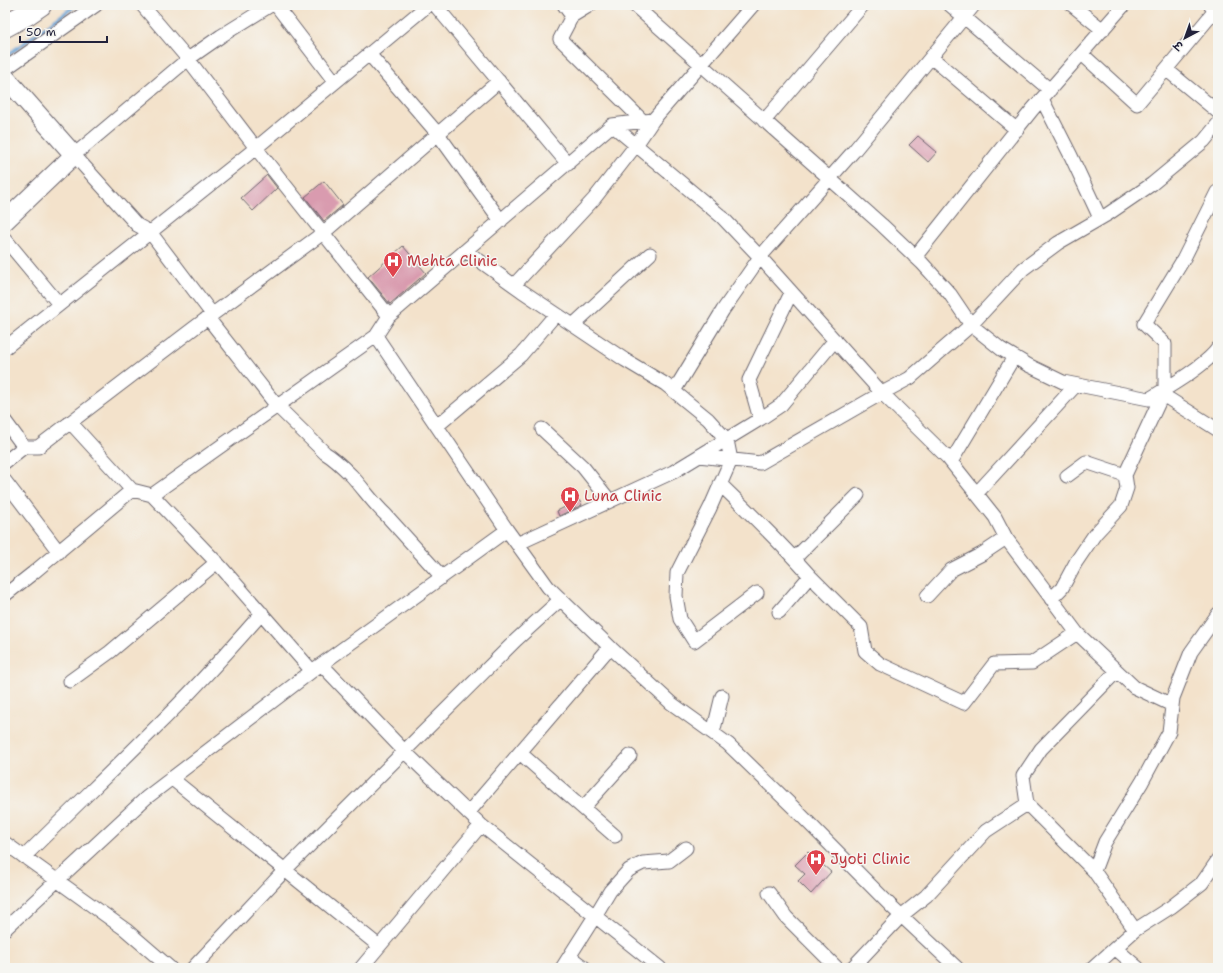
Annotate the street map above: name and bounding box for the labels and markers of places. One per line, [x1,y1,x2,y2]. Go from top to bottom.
hospital icon: Mehta Clinic [382,250,404,278]
place label: Mehta Clinic [407,251,498,271]
hospital icon: Luna Clinic [559,485,581,513]
place label: Luna Clinic [584,486,662,506]
hospital icon: Jyoti Clinic [805,848,827,876]
place label: Jyoti Clinic [830,849,910,869]

